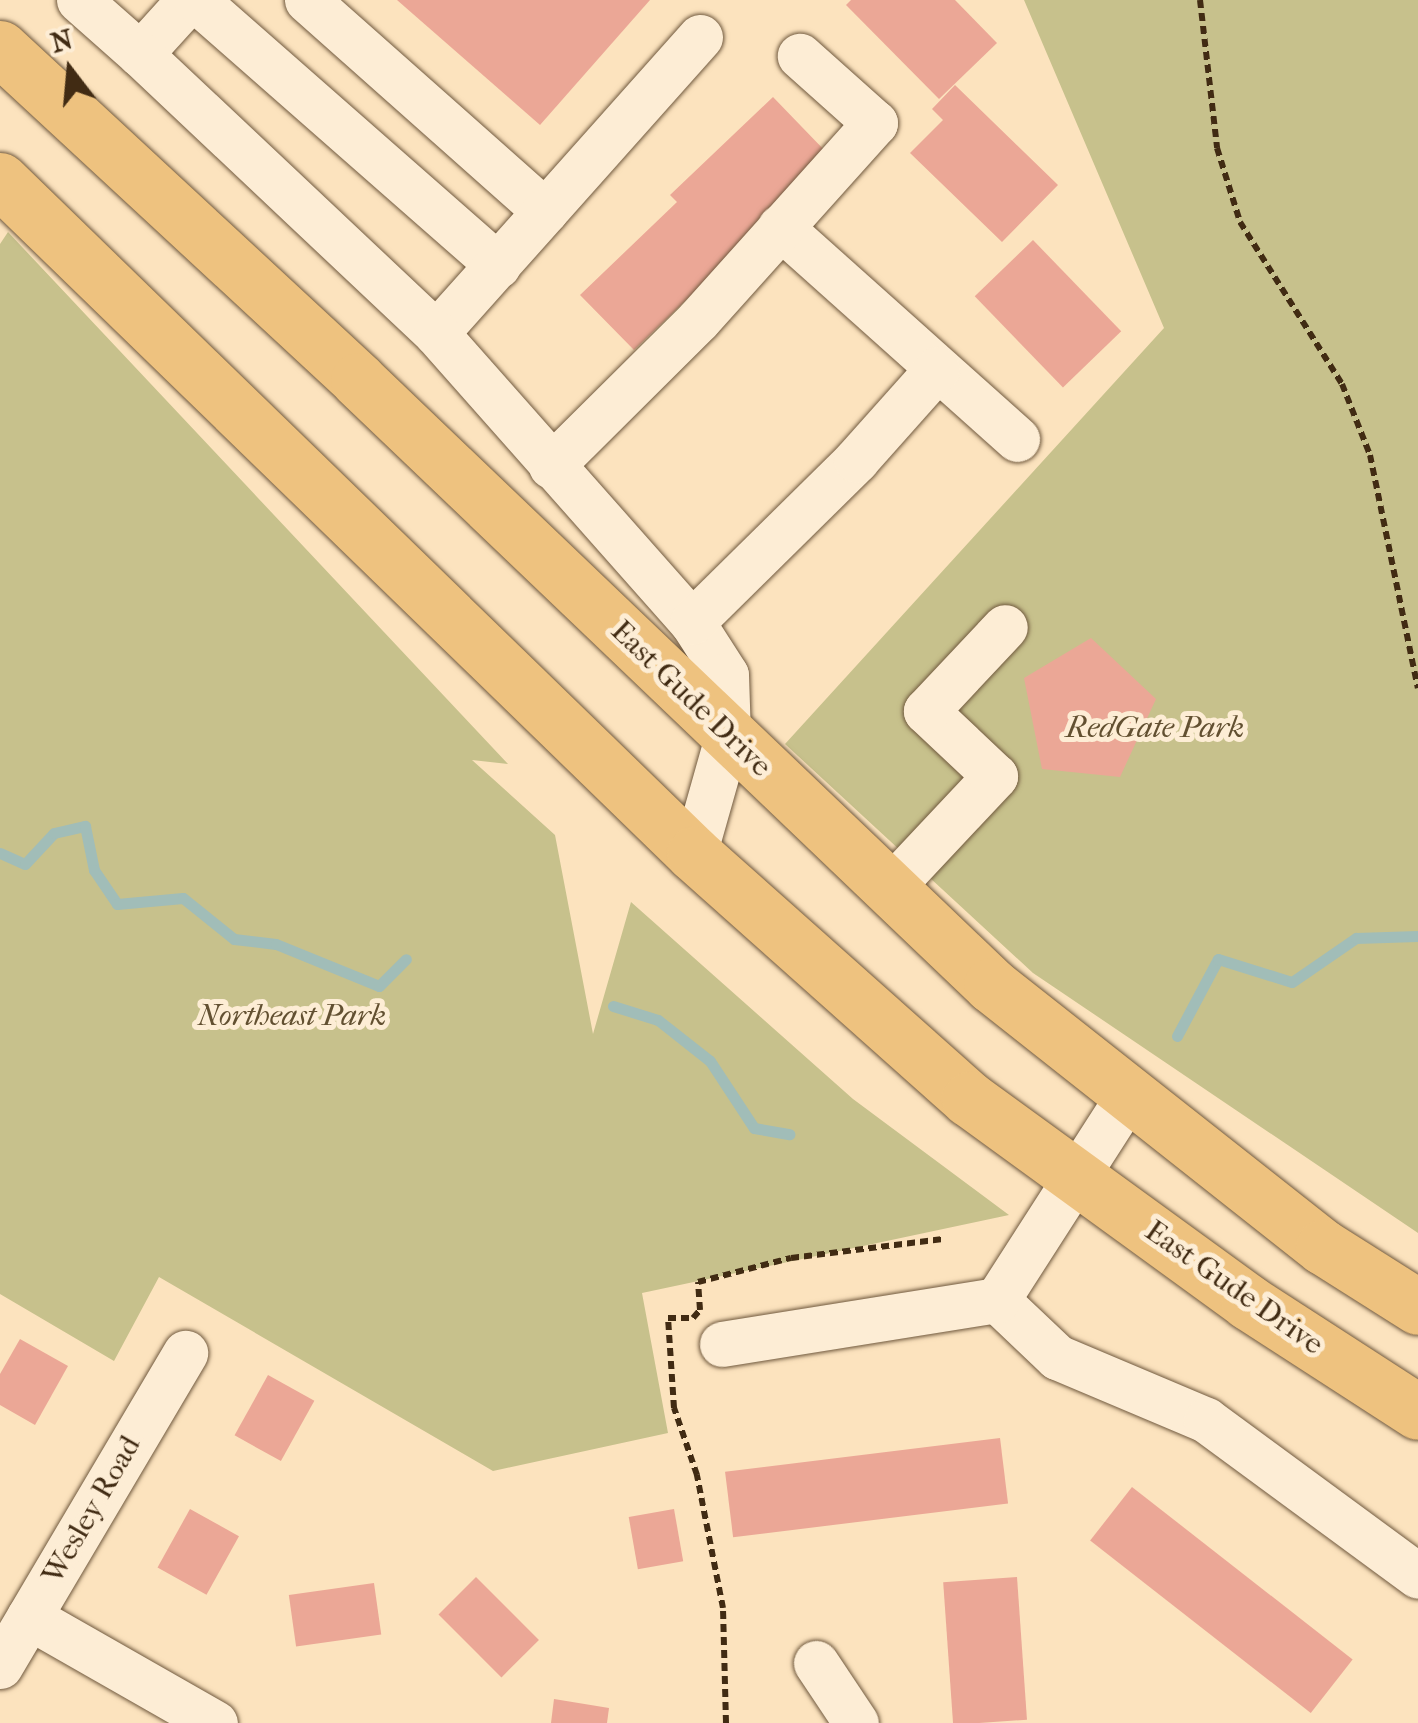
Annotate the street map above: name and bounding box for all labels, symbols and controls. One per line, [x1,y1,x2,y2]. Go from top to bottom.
north arrow [20,20,120,120]
text: N [47,22,76,59]
street label: East Gude Drive [603,613,779,785]
park label: RedGate Park [1066,710,1244,746]
park label: Northeast Park [198,998,386,1034]
street label: East Gude Drive [1138,1213,1330,1363]
street label: Wesley Road [35,1430,149,1590]

